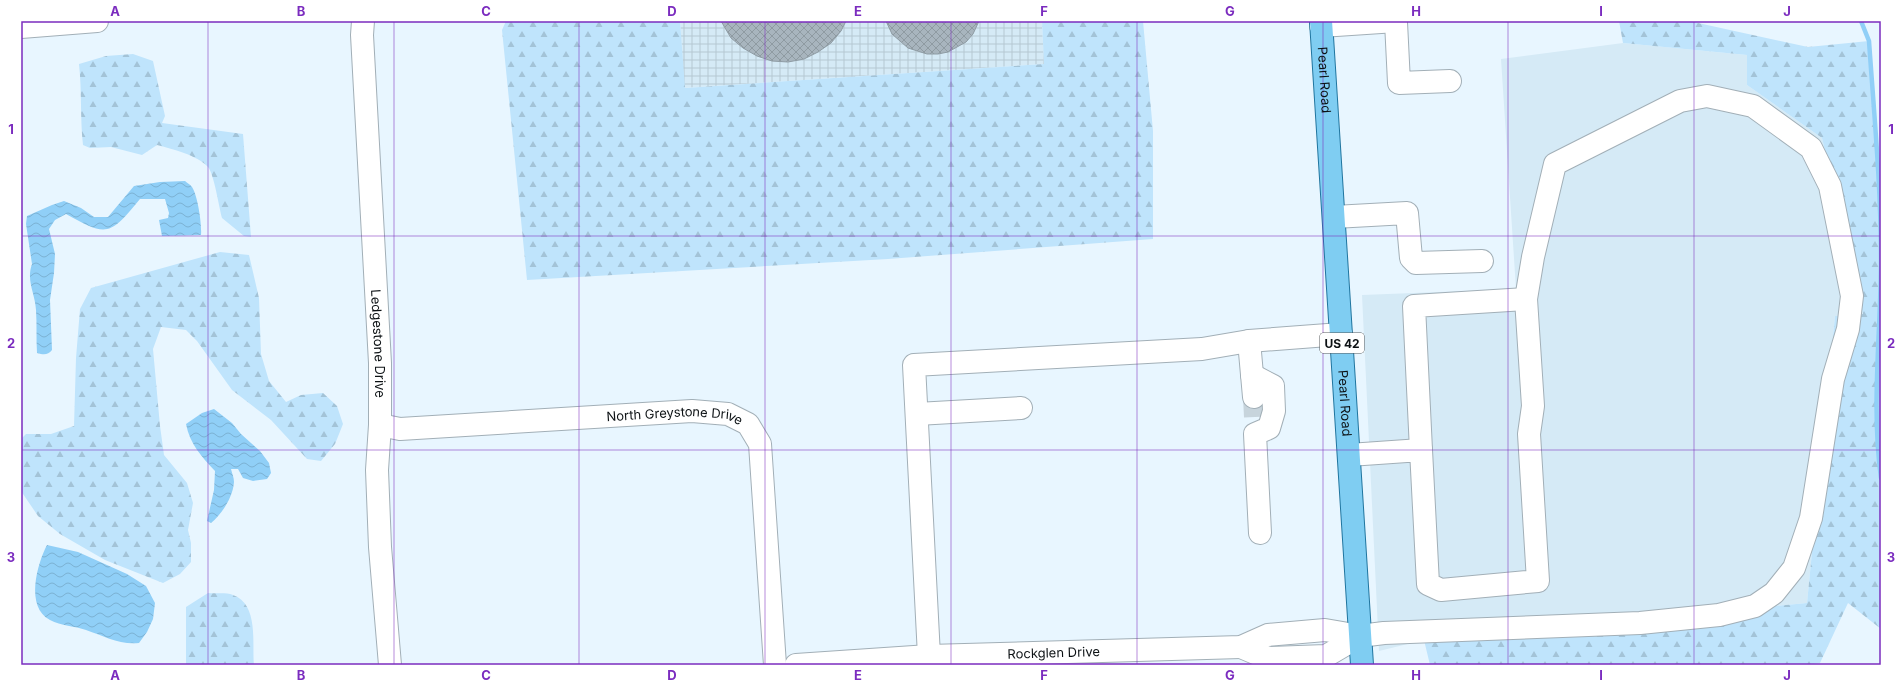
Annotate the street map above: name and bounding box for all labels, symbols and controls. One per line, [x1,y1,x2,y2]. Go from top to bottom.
text: A [110,3,120,19]
text: B [297,3,306,19]
text: C [481,3,491,19]
text: D [667,3,677,19]
text: E [854,3,862,19]
text: F [1040,3,1048,19]
text: G [1225,3,1235,19]
text: H [1411,3,1421,19]
text: I [1599,3,1603,19]
text: J [1783,3,1791,19]
street label: Pearl Road [1315,46,1335,114]
text: 1 [8,121,14,137]
text: 1 [1888,121,1894,137]
street label: Ledgestone Drive [368,289,388,398]
road number: US 42 [1320,333,1364,353]
text: 2 [7,335,15,351]
text: 2 [1887,335,1895,351]
street label: Pearl Road [1335,369,1355,437]
street label: North Greystone Drive [606,403,746,428]
text: 3 [7,549,15,565]
text: 3 [1887,549,1895,565]
street label: Rockglen Drive [1007,643,1100,662]
text: A [110,667,120,683]
text: B [297,667,306,683]
text: C [481,667,491,683]
text: D [667,667,677,683]
text: E [854,667,862,683]
text: F [1040,667,1048,683]
text: G [1225,667,1235,683]
text: H [1411,667,1421,683]
text: I [1599,667,1603,683]
text: J [1783,667,1791,683]

